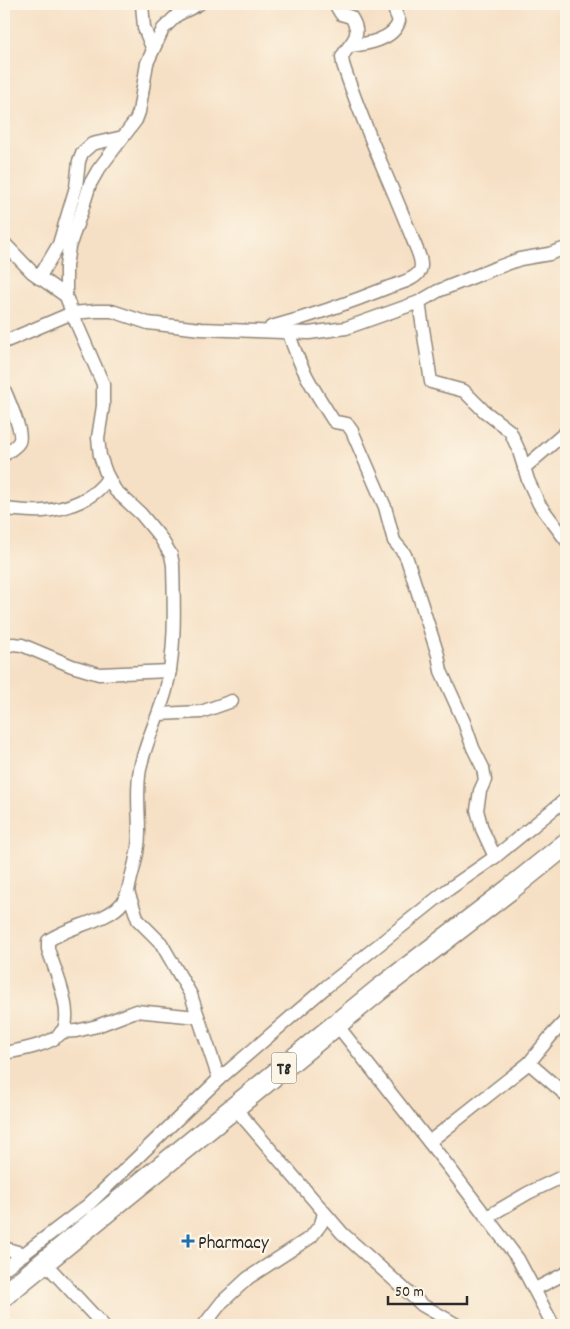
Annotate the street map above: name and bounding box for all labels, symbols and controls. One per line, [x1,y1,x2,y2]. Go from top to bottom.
road number: T8 [272,1052,296,1084]
place label: Pharmacy [198,1231,269,1258]
marker: Pharmacy [182,1235,194,1247]
scale bar [388,1274,466,1306]
text: 50 m [395,1282,424,1304]

